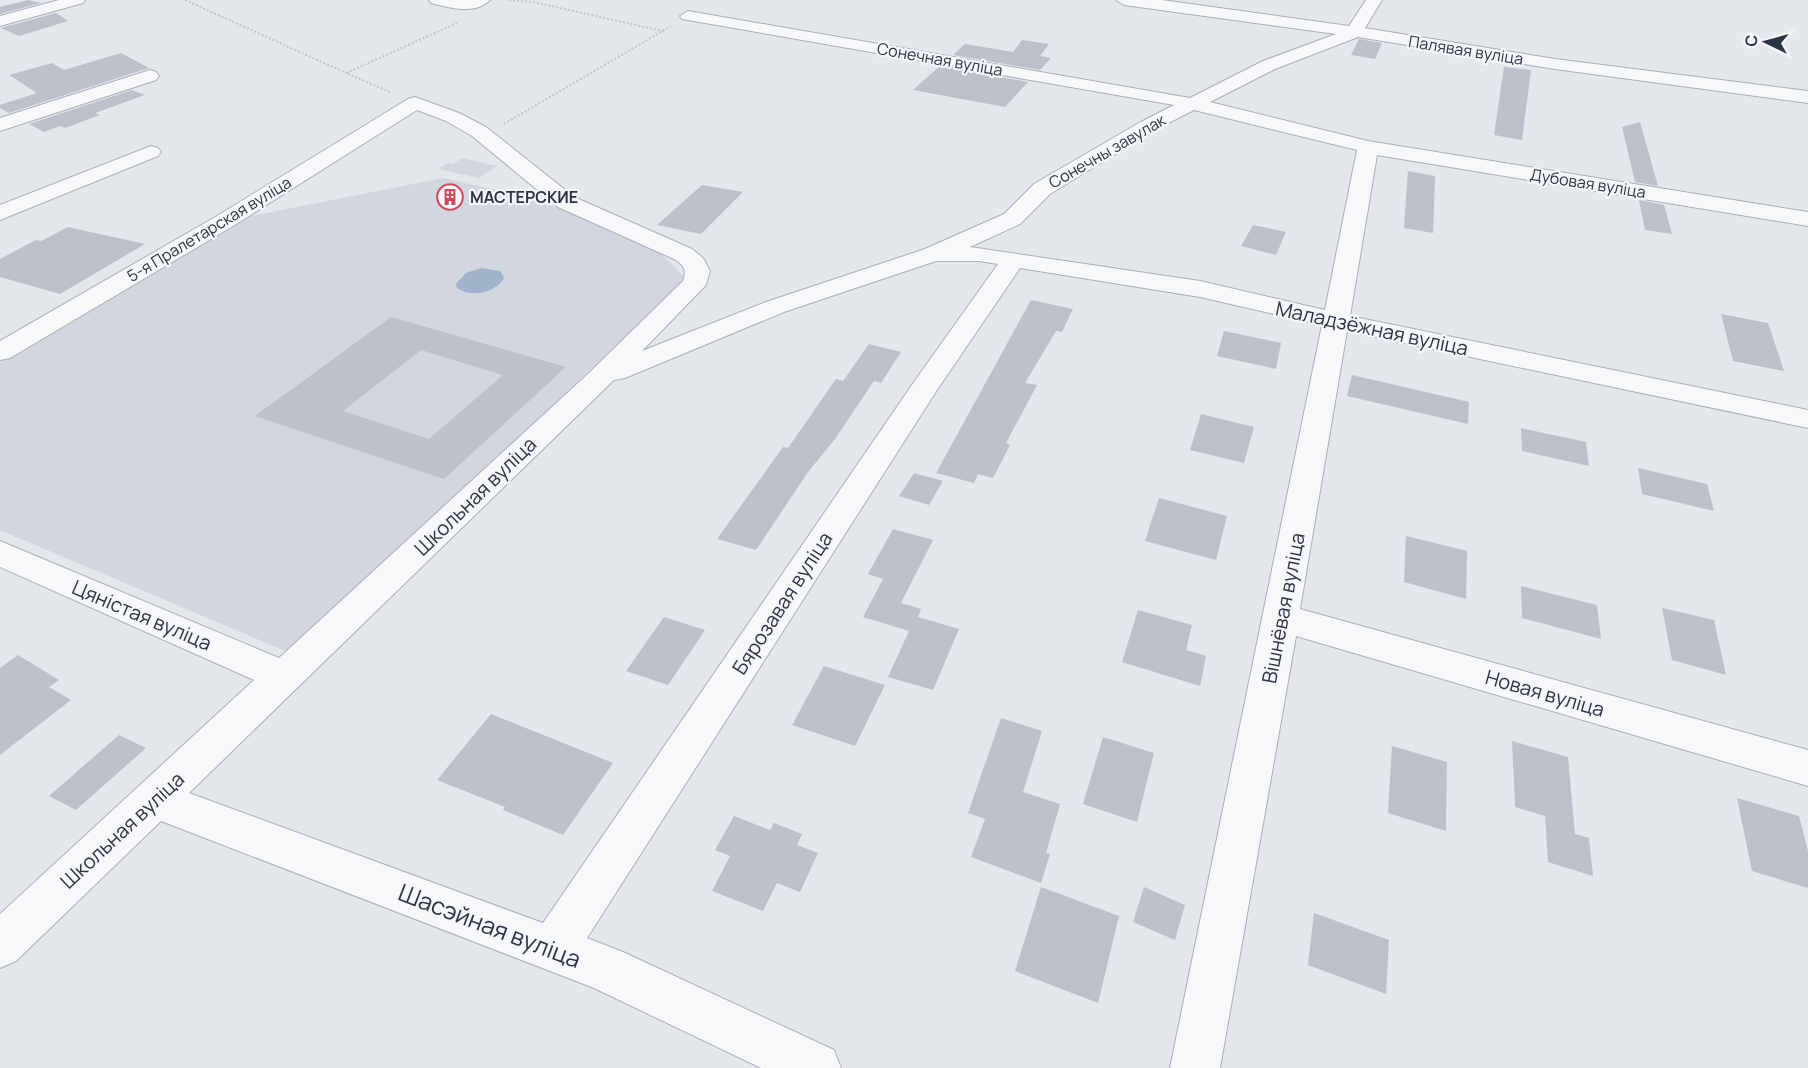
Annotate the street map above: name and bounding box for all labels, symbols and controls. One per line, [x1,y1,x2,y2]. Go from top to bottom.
north arrow [1736,12,1796,72]
street label: Палявая вуліца [1407,30,1525,70]
text: С [1740,34,1763,48]
street label: Сонечная вуліца [875,37,1005,81]
street label: Сонечны завулак [1045,108,1170,193]
street label: Дубовая вуліца [1529,163,1647,203]
street label: 5-я Пралетарская вуліца [123,171,295,287]
building icon: МАСТЕРСКИЕ [435,182,465,212]
place label: МАСТЕРСКИЕ [470,186,578,208]
street label: Маладзёжная вуліца [1273,294,1471,362]
street label: Школьная вуліца [408,431,542,561]
street label: Бярозавая вуліца [726,526,838,680]
street label: Вішнёвая вуліца [1255,530,1311,686]
street label: Цяністая вуліца [68,573,216,657]
street label: Новая вуліца [1482,663,1608,723]
street label: Школьная вуліца [54,766,190,894]
street label: Шасэйная вуліца [394,875,586,975]

